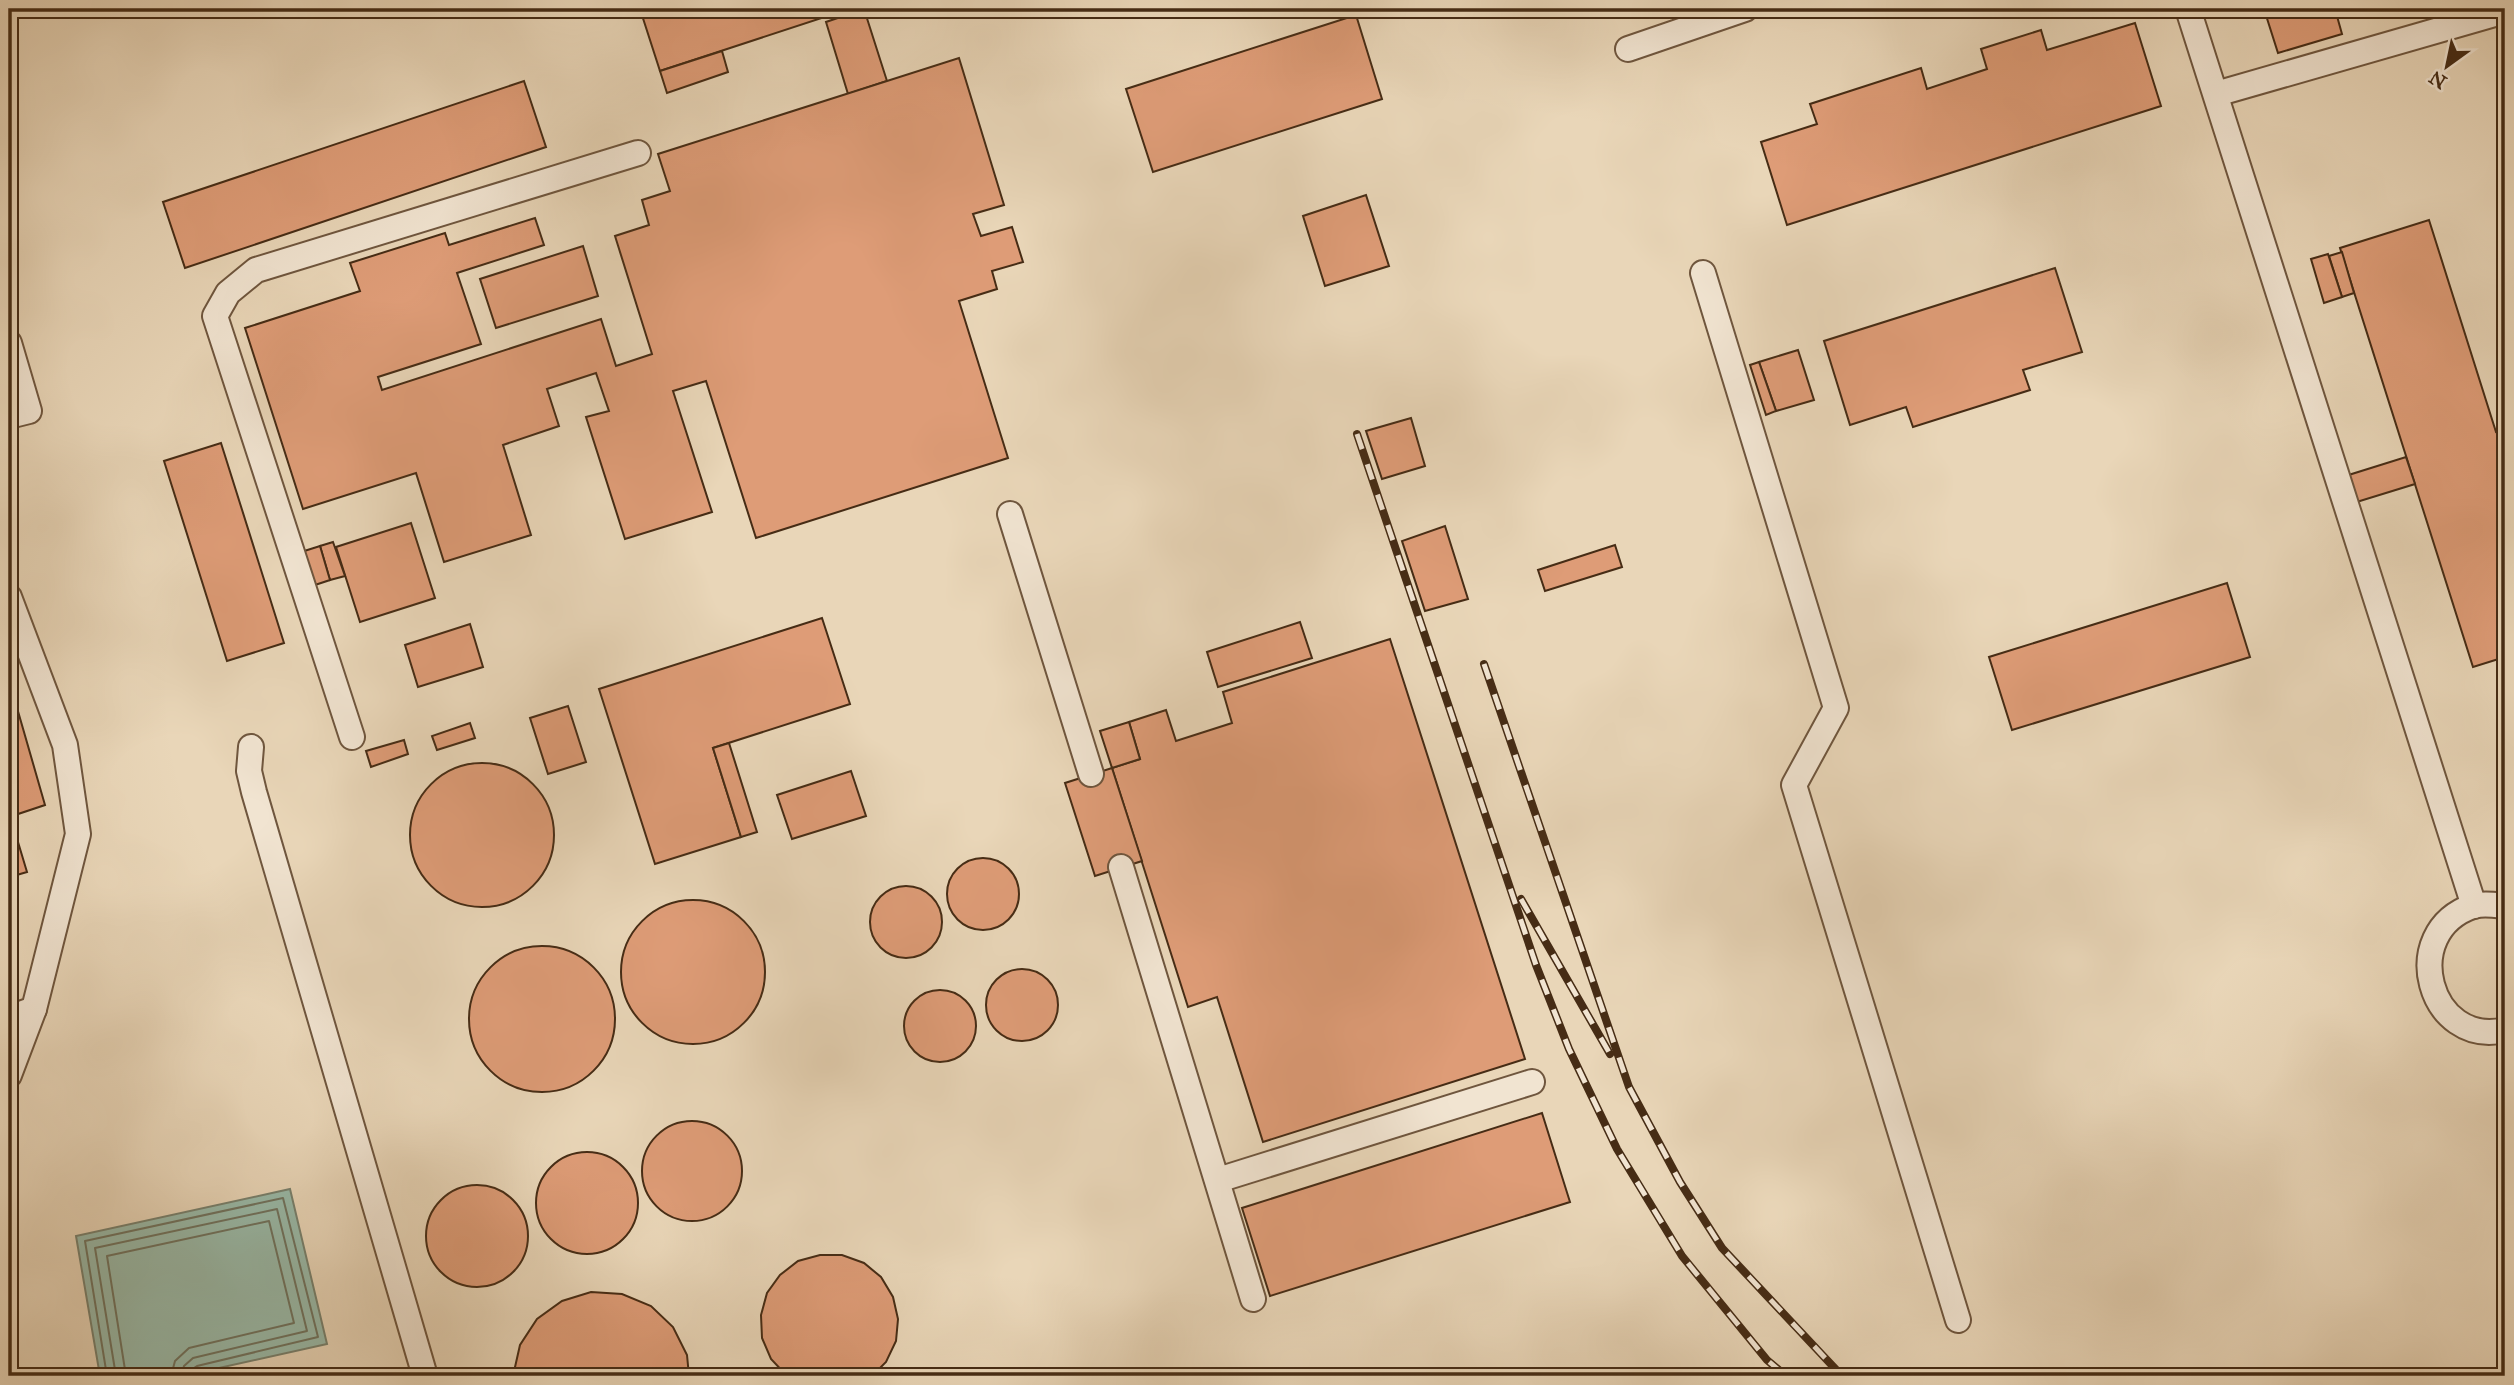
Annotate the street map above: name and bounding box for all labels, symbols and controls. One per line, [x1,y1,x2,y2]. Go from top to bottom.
north arrow [2412,32,2482,102]
text: N [2425,66,2451,94]

